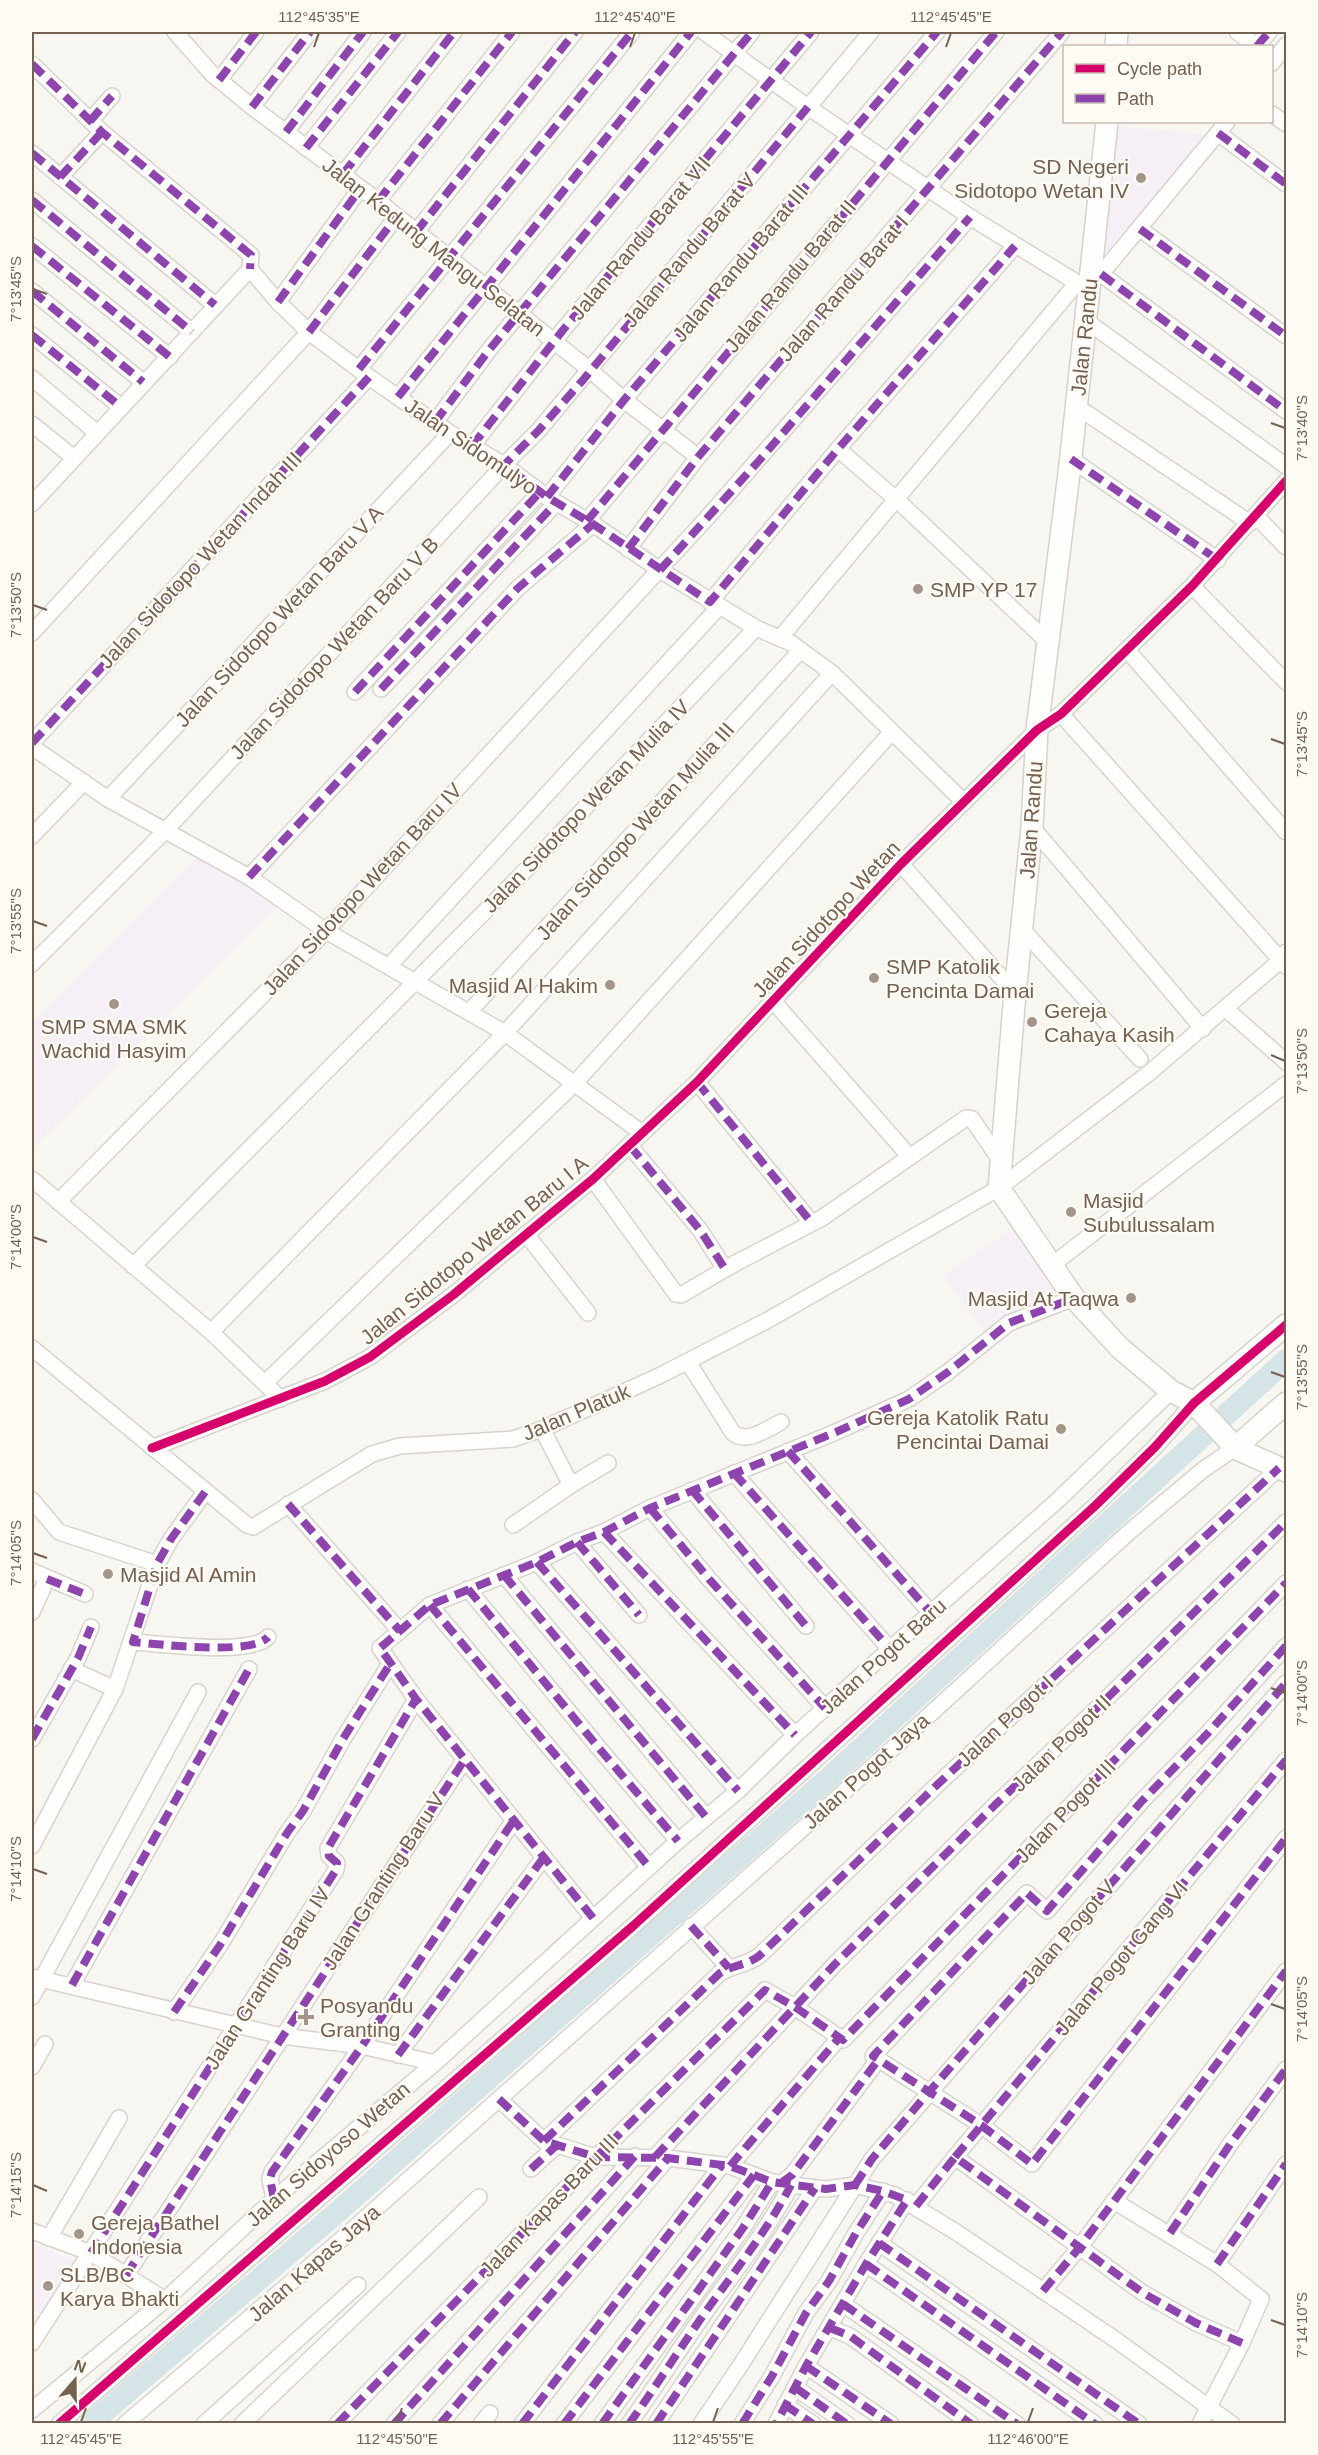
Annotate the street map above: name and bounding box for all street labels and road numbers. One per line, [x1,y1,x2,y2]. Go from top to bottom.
street label: Jalan Randu Barat VII [564,151,716,325]
street label: Jalan Kedung Mangu Selatan [318,153,550,341]
street label: Jalan Randu Barat V [617,168,761,332]
street label: Jalan Randu Barat III [667,179,813,347]
street label: Jalan Randu Barat II [773,210,913,366]
street label: Jalan Randu Barat I [773,210,913,366]
street label: Jalan Randu [1066,277,1102,397]
street label: Jalan Sidomulyo [401,393,541,499]
street label: Jalan Sidotopo Wetan Indah III [94,447,306,673]
street label: Jalan Sidotopo Wetan Baru V A [170,501,388,731]
street label: Jalan Sidotopo Wetan Baru V B [225,532,443,764]
street label: Jalan Sidotopo Wetan Mulia IV [478,695,694,917]
street label: Jalan Sidotopo Wetan Mulia III [531,718,739,944]
street label: Jalan Randu [1015,760,1047,880]
street label: Jalan Sidotopo Wetan Baru IV [258,778,466,1000]
street label: Jalan Sidotopo Wetan [748,836,904,1002]
street label: Jalan Sidotopo Wetan Baru I A [356,1151,592,1349]
street label: Jalan Platuk [519,1379,634,1445]
street label: Jalan Pogot Baru [815,1594,951,1718]
street label: Jalan Pogot I [952,1671,1058,1771]
street label: Jalan Pogot II [1007,1690,1115,1796]
street label: Jalan Pogot Jaya [798,1708,934,1833]
street label: Jalan Pogot III [1010,1755,1120,1867]
street label: Jalan Granting Baru V [317,1788,449,1974]
street label: Jalan Pogot V [1016,1875,1120,1989]
street label: Jalan Pogot Gang VI [1050,1876,1192,2040]
street label: Jalan Granting Baru IV [200,1883,334,2073]
street label: Jalan Sidoyoso Wetan [242,2077,414,2231]
street label: Jalan Kapas Baru III [475,2129,623,2281]
street label: Jalan Kapas Jaya [244,2200,384,2326]

